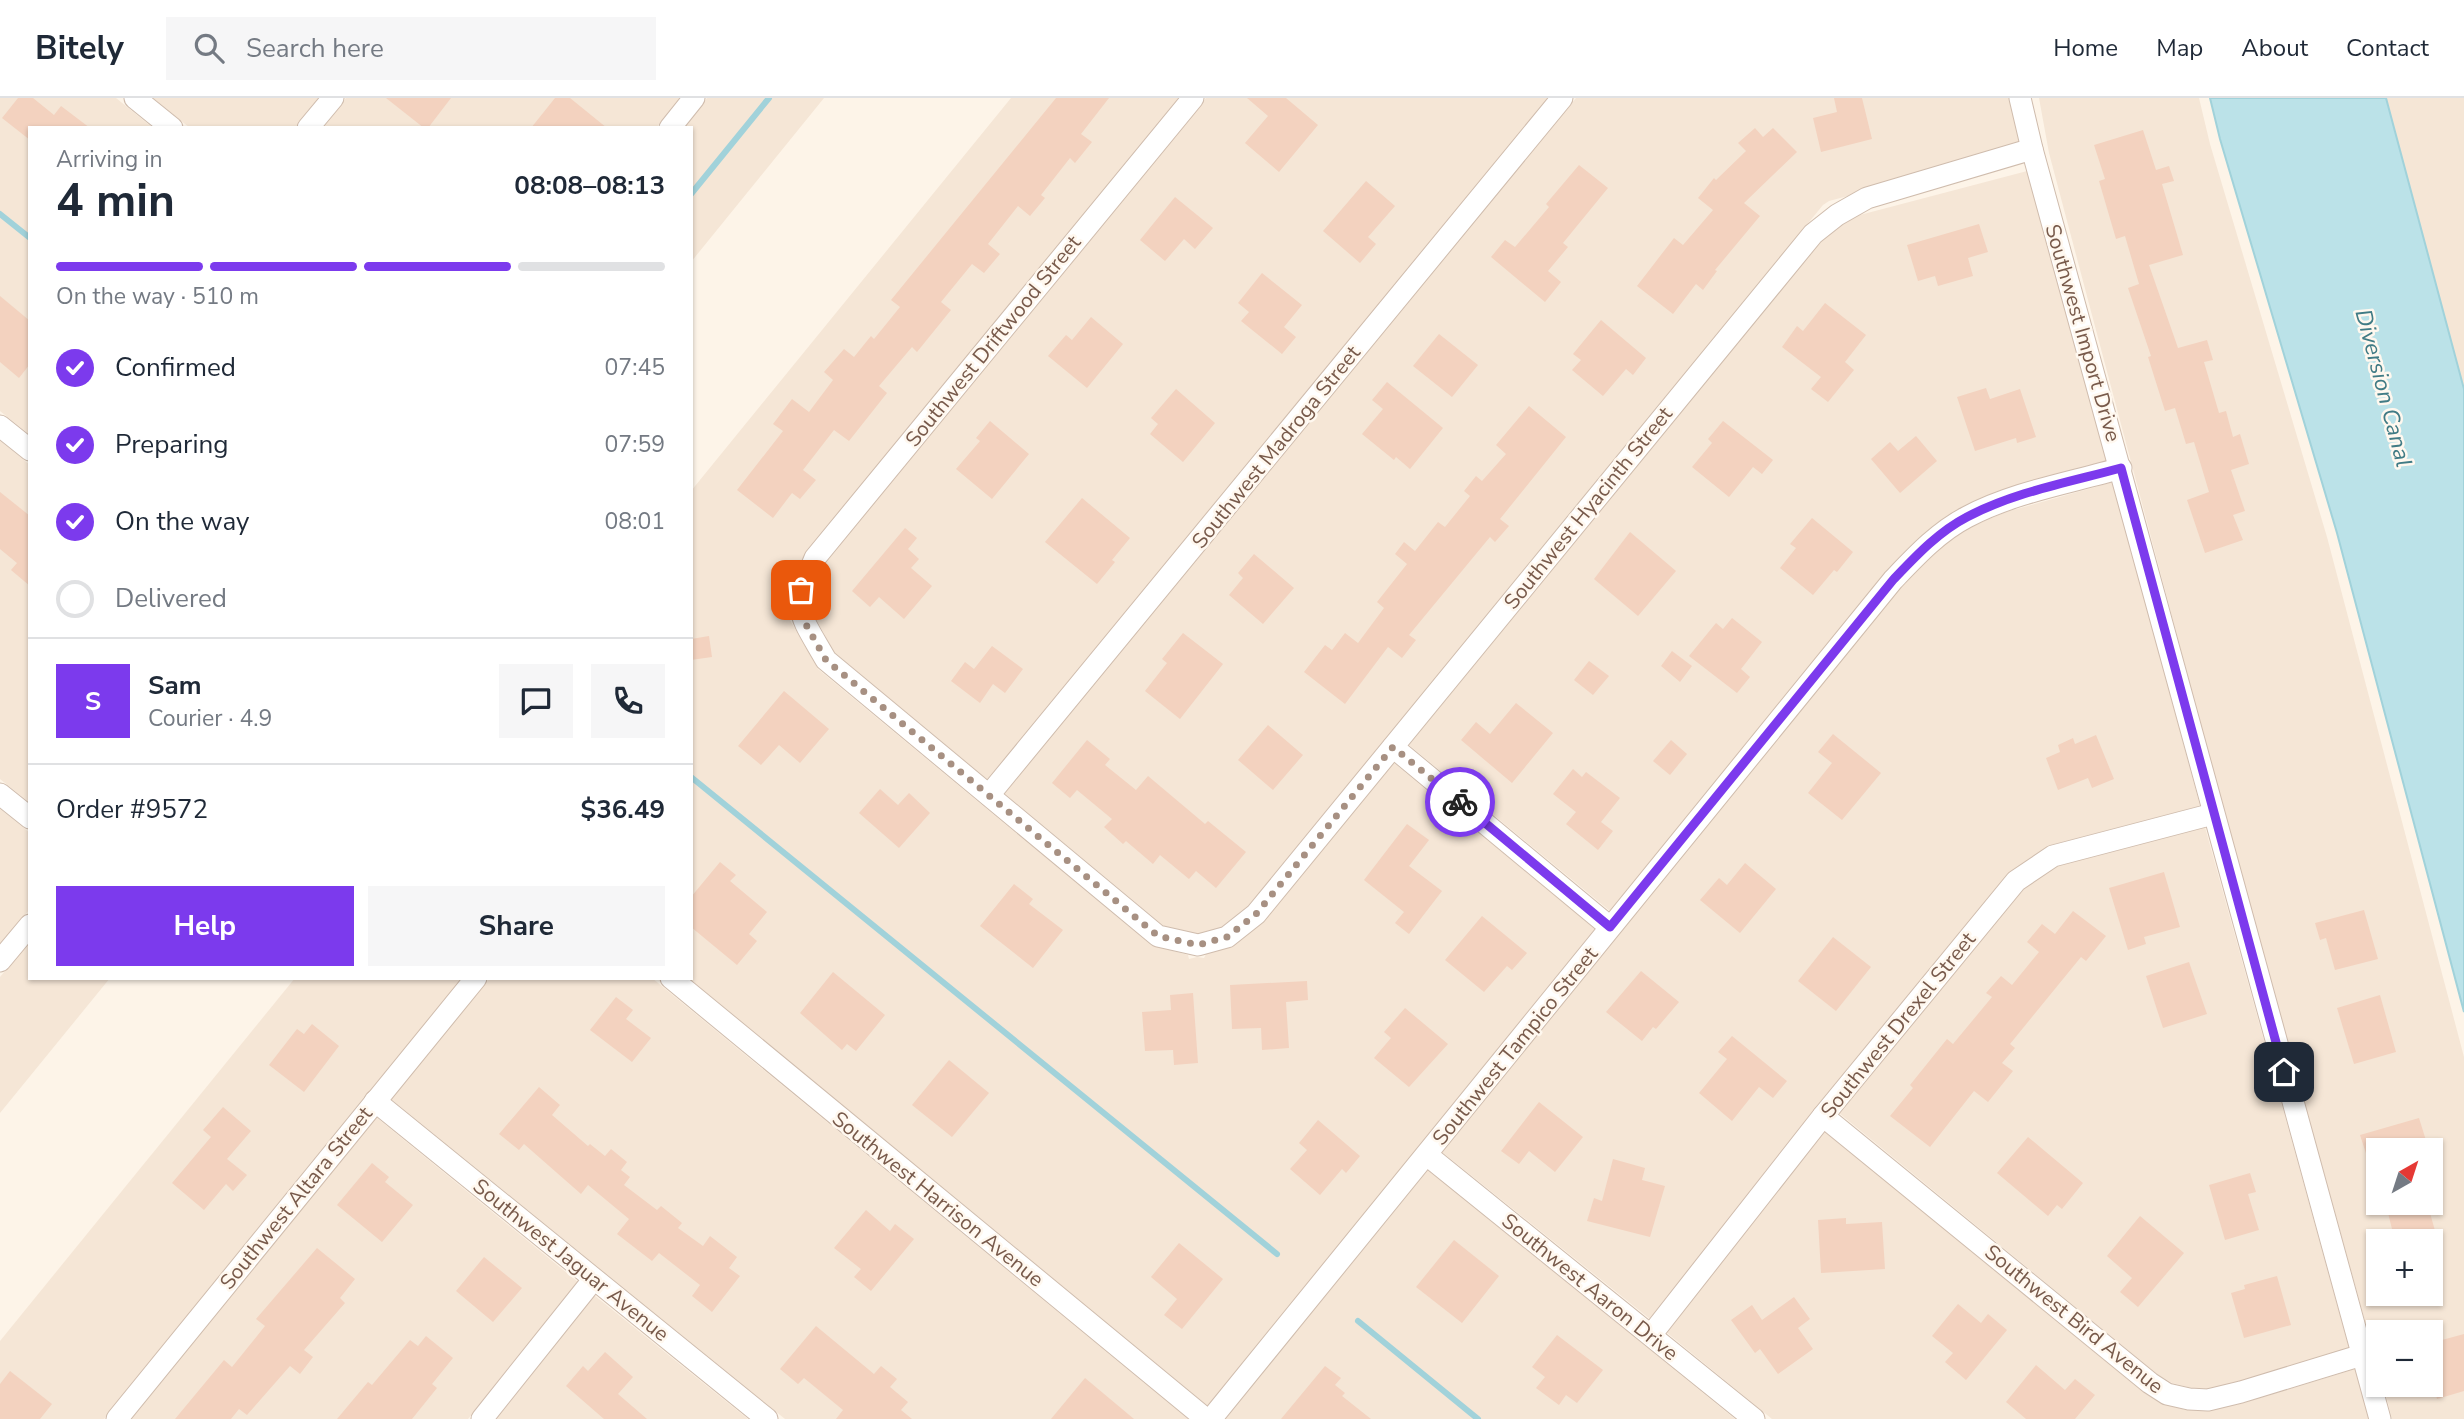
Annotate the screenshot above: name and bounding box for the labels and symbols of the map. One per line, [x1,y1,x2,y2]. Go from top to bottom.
street label: Southwest Import Drive [2039,221,2127,445]
street label: Southwest Driftwood Street [899,229,1088,453]
water label: Diversion Canal [2348,306,2419,470]
street label: Southwest Madroga Street [1185,339,1367,554]
street label: Southwest Hyacinth Street [1497,400,1679,615]
pin [771,560,831,620]
courier [1425,767,1495,837]
street label: Southwest Drexel Street [1814,926,1982,1124]
street label: Southwest Tampico Street [1426,940,1604,1151]
pin [2254,1042,2314,1102]
street label: Southwest Altara Street [213,1100,379,1295]
street label: Southwest Harrison Avenue [826,1105,1050,1293]
north arrow [2366,1138,2443,1214]
street label: Southwest Jaguar Avenue [467,1172,675,1348]
street label: Southwest Aaron Drive [1496,1207,1684,1367]
street label: Southwest Bird Avenue [1979,1238,2169,1400]

